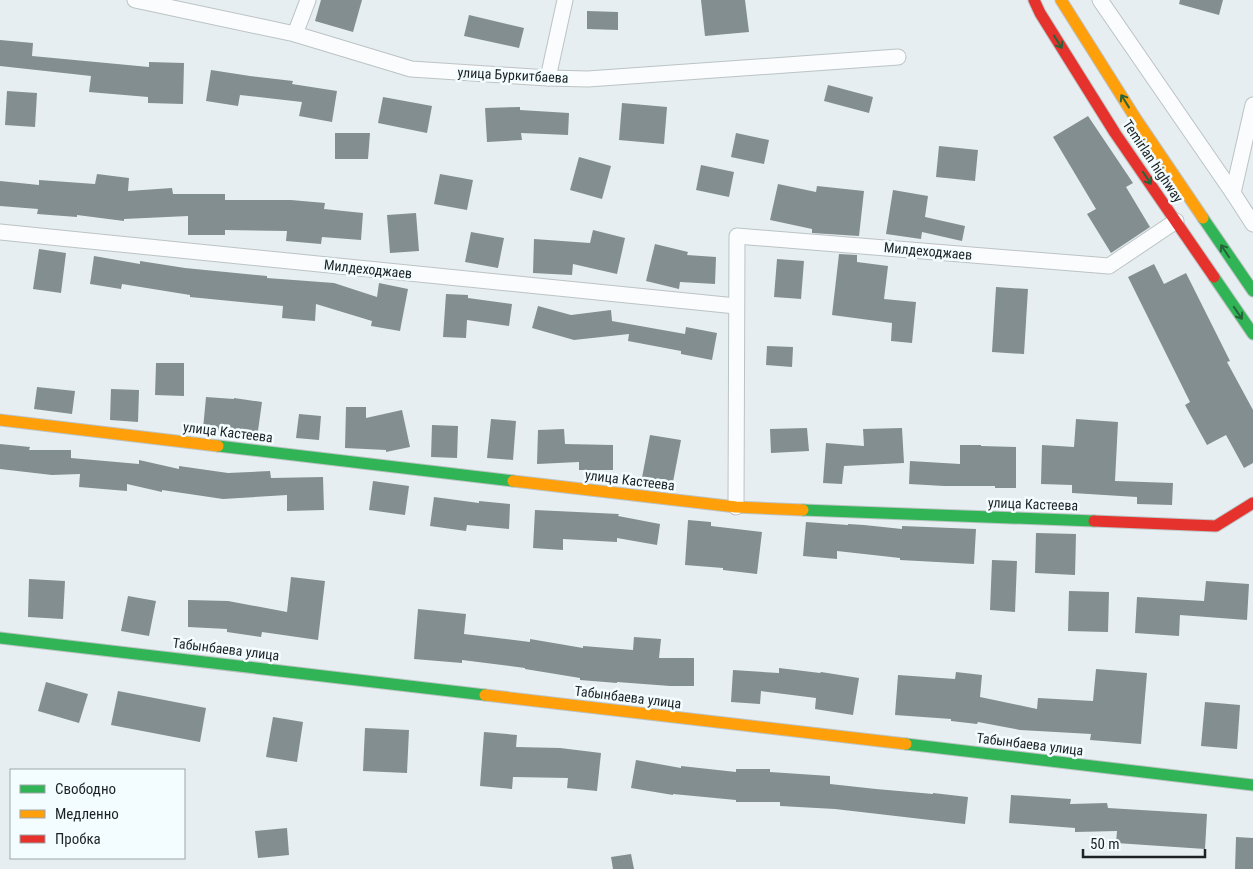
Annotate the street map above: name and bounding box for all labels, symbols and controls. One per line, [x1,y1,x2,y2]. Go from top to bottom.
one-way arrow [1053,35,1064,49]
street label: улица Буркитбаева [457,64,569,86]
one-way arrow [1119,95,1129,109]
street label: Temirlan highway [1119,117,1187,206]
one-way arrow [1142,171,1152,185]
street label: Милдеходжаев [883,239,973,263]
one-way arrow [1220,244,1230,258]
street label: Милдеходжаев [323,256,413,282]
one-way arrow [1233,305,1243,319]
street label: улица Кастеева [182,419,274,445]
street label: улица Кастеева [584,467,676,493]
street label: улица Кастеева [988,494,1078,514]
street label: Табынбаева улица [172,635,280,663]
street label: Табынбаева улица [574,683,682,711]
street label: Табынбаева улица [976,730,1084,758]
legend [10,769,185,859]
text: Свободно [55,780,116,798]
text: Медленно [55,805,119,823]
scale bar [1083,826,1206,858]
text: Пробка [55,830,101,848]
text: 50 m [1090,835,1120,853]

